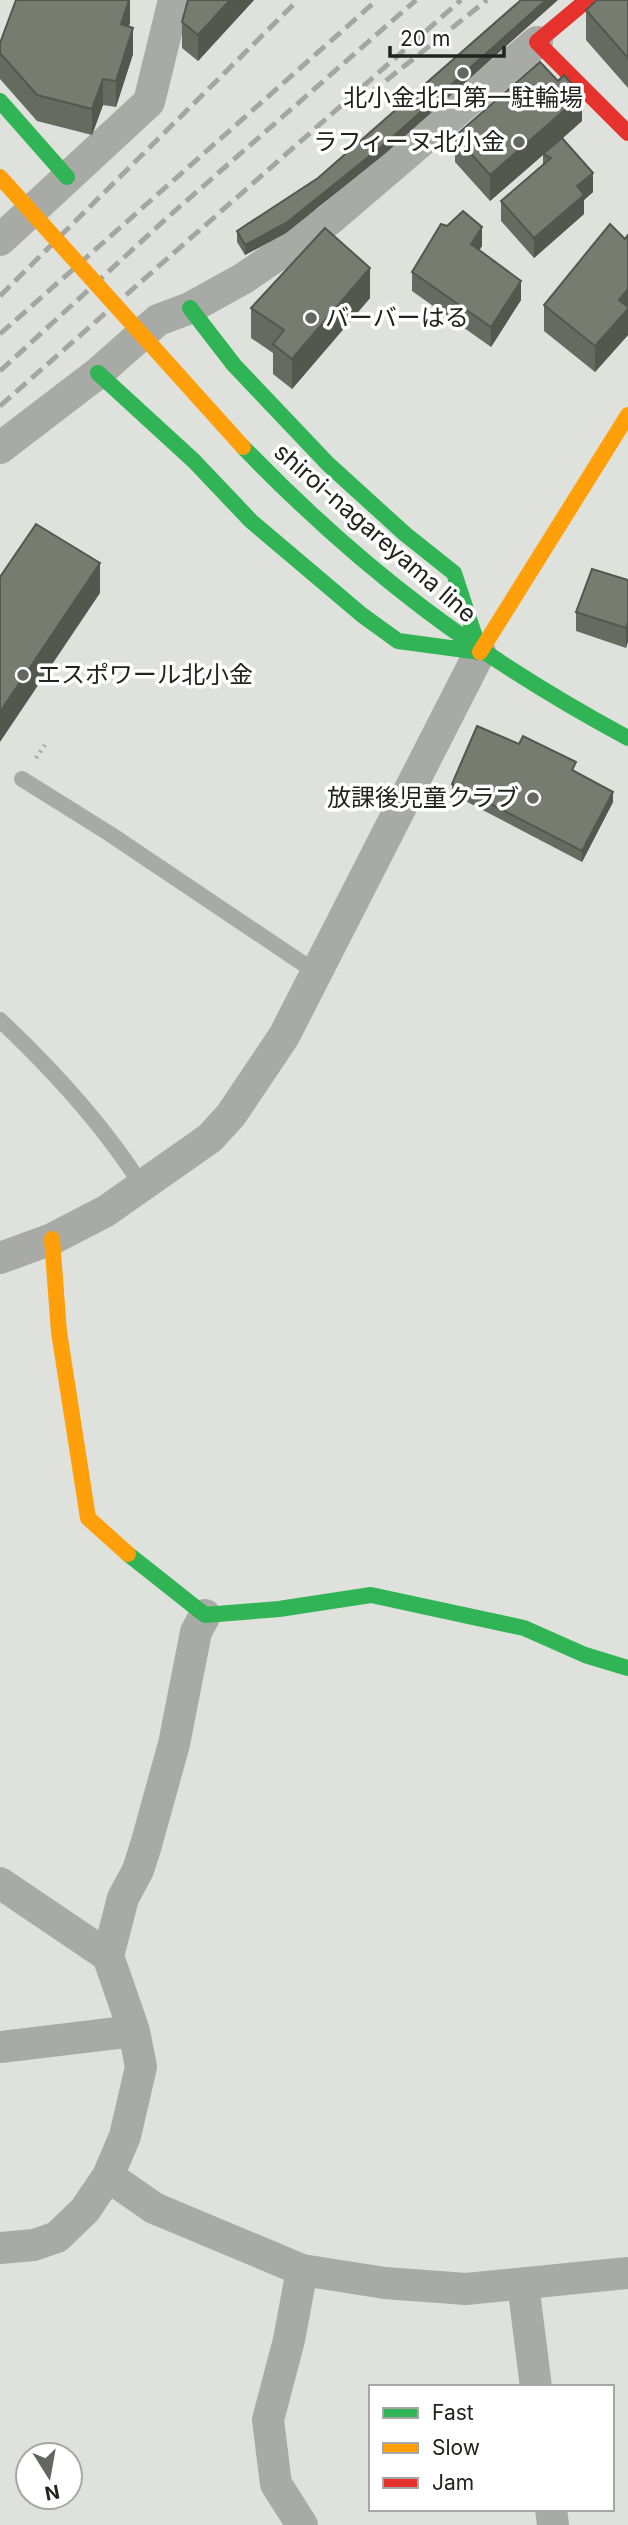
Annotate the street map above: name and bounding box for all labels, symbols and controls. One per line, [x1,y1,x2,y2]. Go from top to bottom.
scale bar [390,14,504,58]
text: 20 m [400,26,450,51]
marker: 北小金北口第一駐輪場 [455,65,471,81]
place label: 北小金北口第一駐輪場 [343,83,583,112]
place label: ラフィーヌ北小金 [313,127,505,156]
marker: ラフィーヌ北小金 [511,134,527,150]
place label: バーバーはる [325,303,469,332]
marker: バーバーはる [303,310,319,326]
street label: shiroi-nagareyama line [268,437,482,628]
place label: エスポワール北小金 [37,660,253,689]
marker: エスポワール北小金 [15,667,31,683]
place label: 放課後児童クラブ [327,783,519,812]
marker: 放課後児童クラブ [525,790,541,806]
legend [369,2385,614,2511]
text: Fast [432,2400,474,2425]
text: Slow [432,2435,480,2460]
north arrow [14,2441,84,2511]
text: Jam [432,2470,474,2495]
text: N [43,2480,61,2505]

